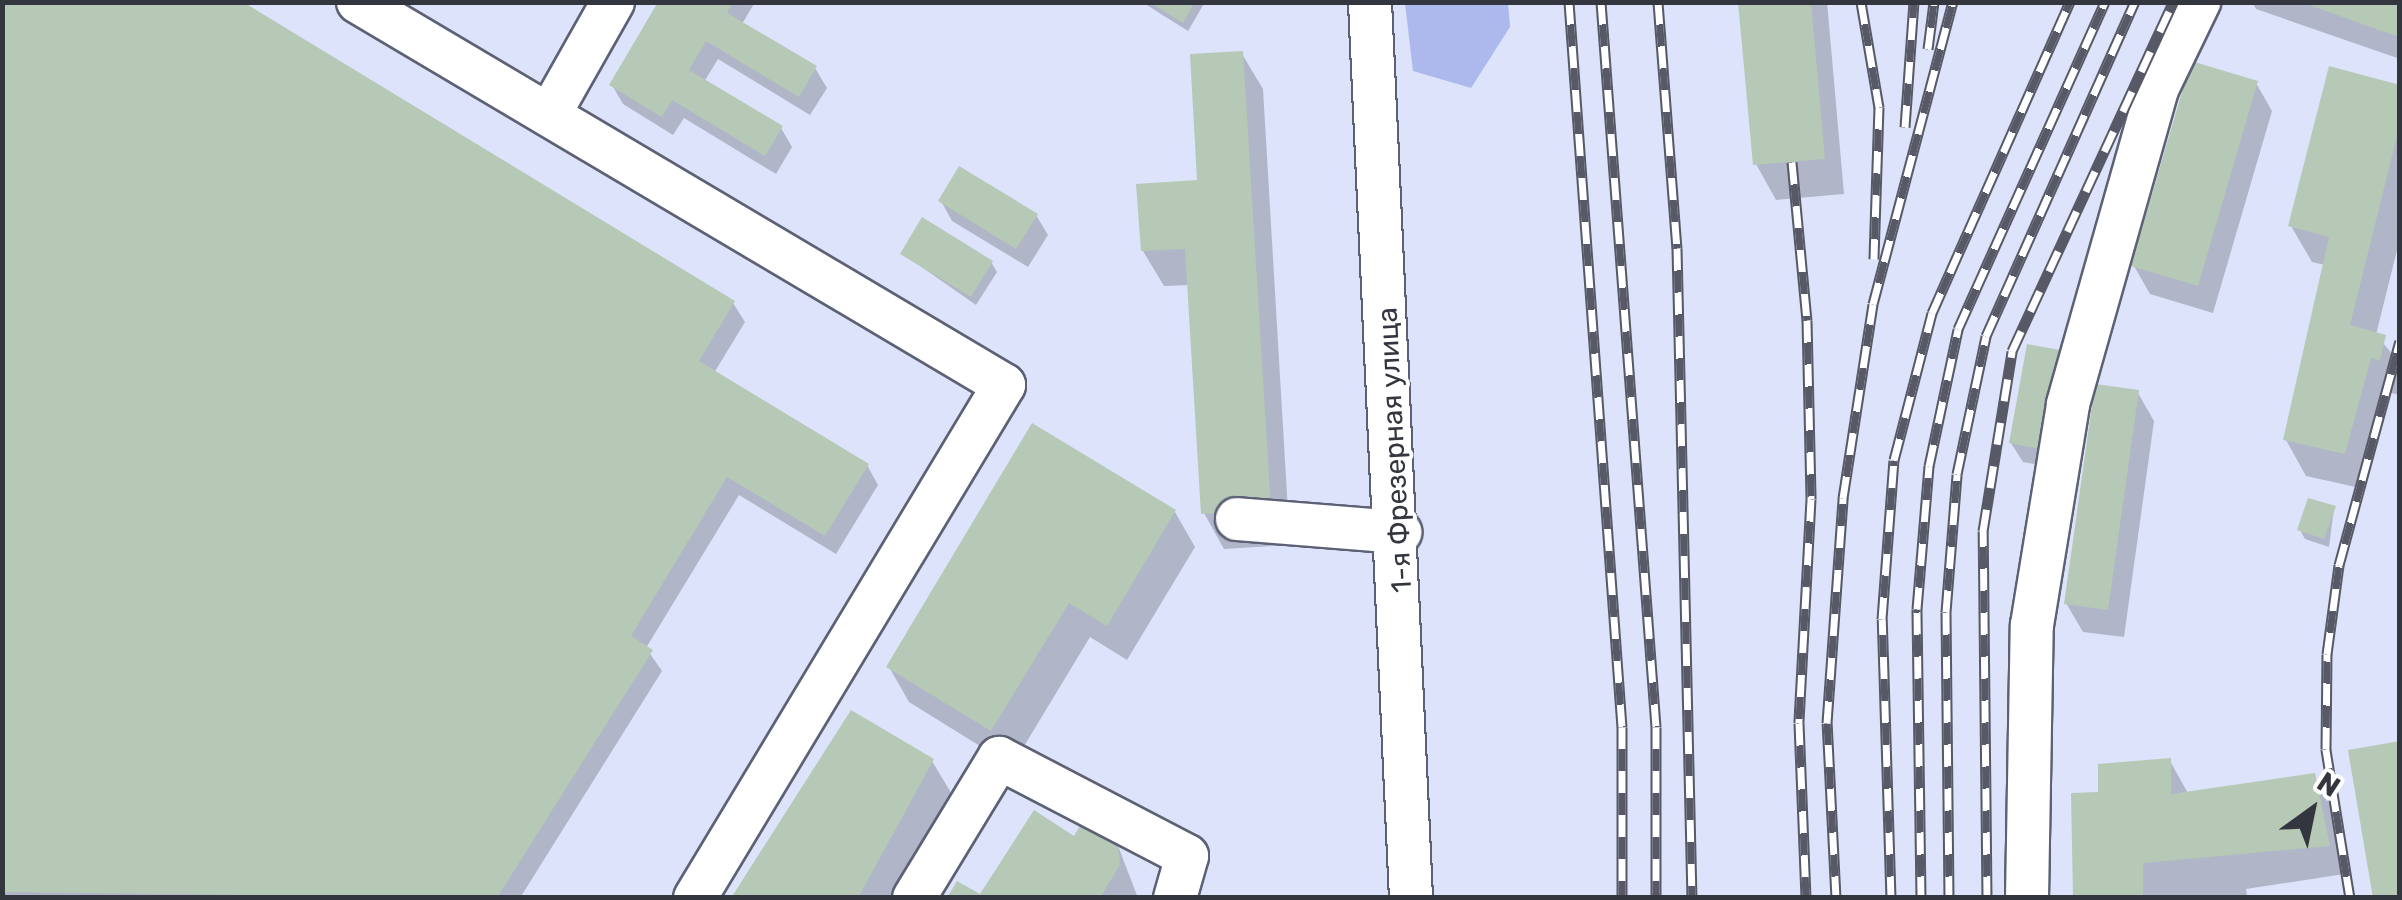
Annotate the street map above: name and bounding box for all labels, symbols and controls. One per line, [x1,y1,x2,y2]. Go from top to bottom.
street label: 1-я Фрезерная улица [1371,306,1419,594]
north arrow [2262,760,2362,860]
text: N [2311,765,2346,804]

